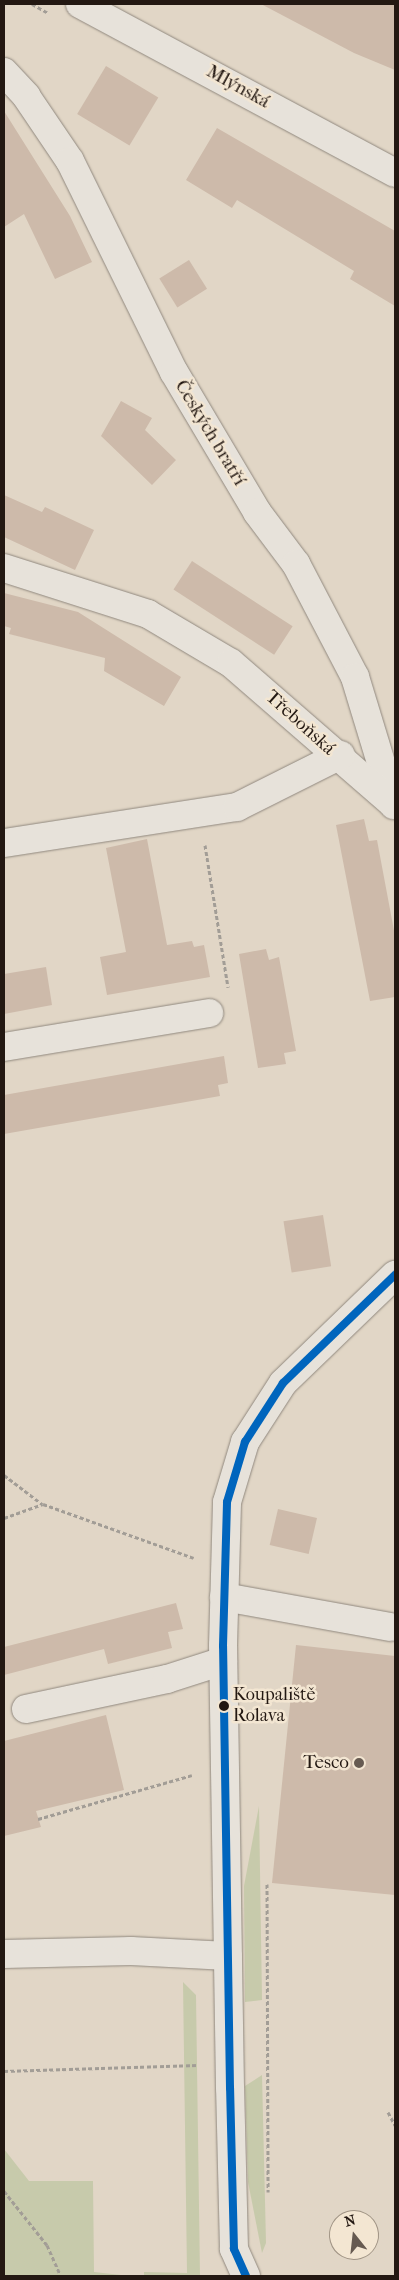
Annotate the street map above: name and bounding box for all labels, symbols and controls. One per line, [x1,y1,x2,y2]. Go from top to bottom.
street label: Mlýnská [202,60,274,114]
street label: Českých bratří [170,376,250,490]
street label: Třeboňská [260,686,340,760]
place label: Koupaliště Rolava [233,1685,315,1728]
marker: Koupaliště Rolava [219,1701,229,1711]
place label: Tesco [303,1752,349,1774]
marker: Tesco [353,1757,365,1769]
north arrow [329,2210,379,2260]
text: N [343,2211,357,2231]

